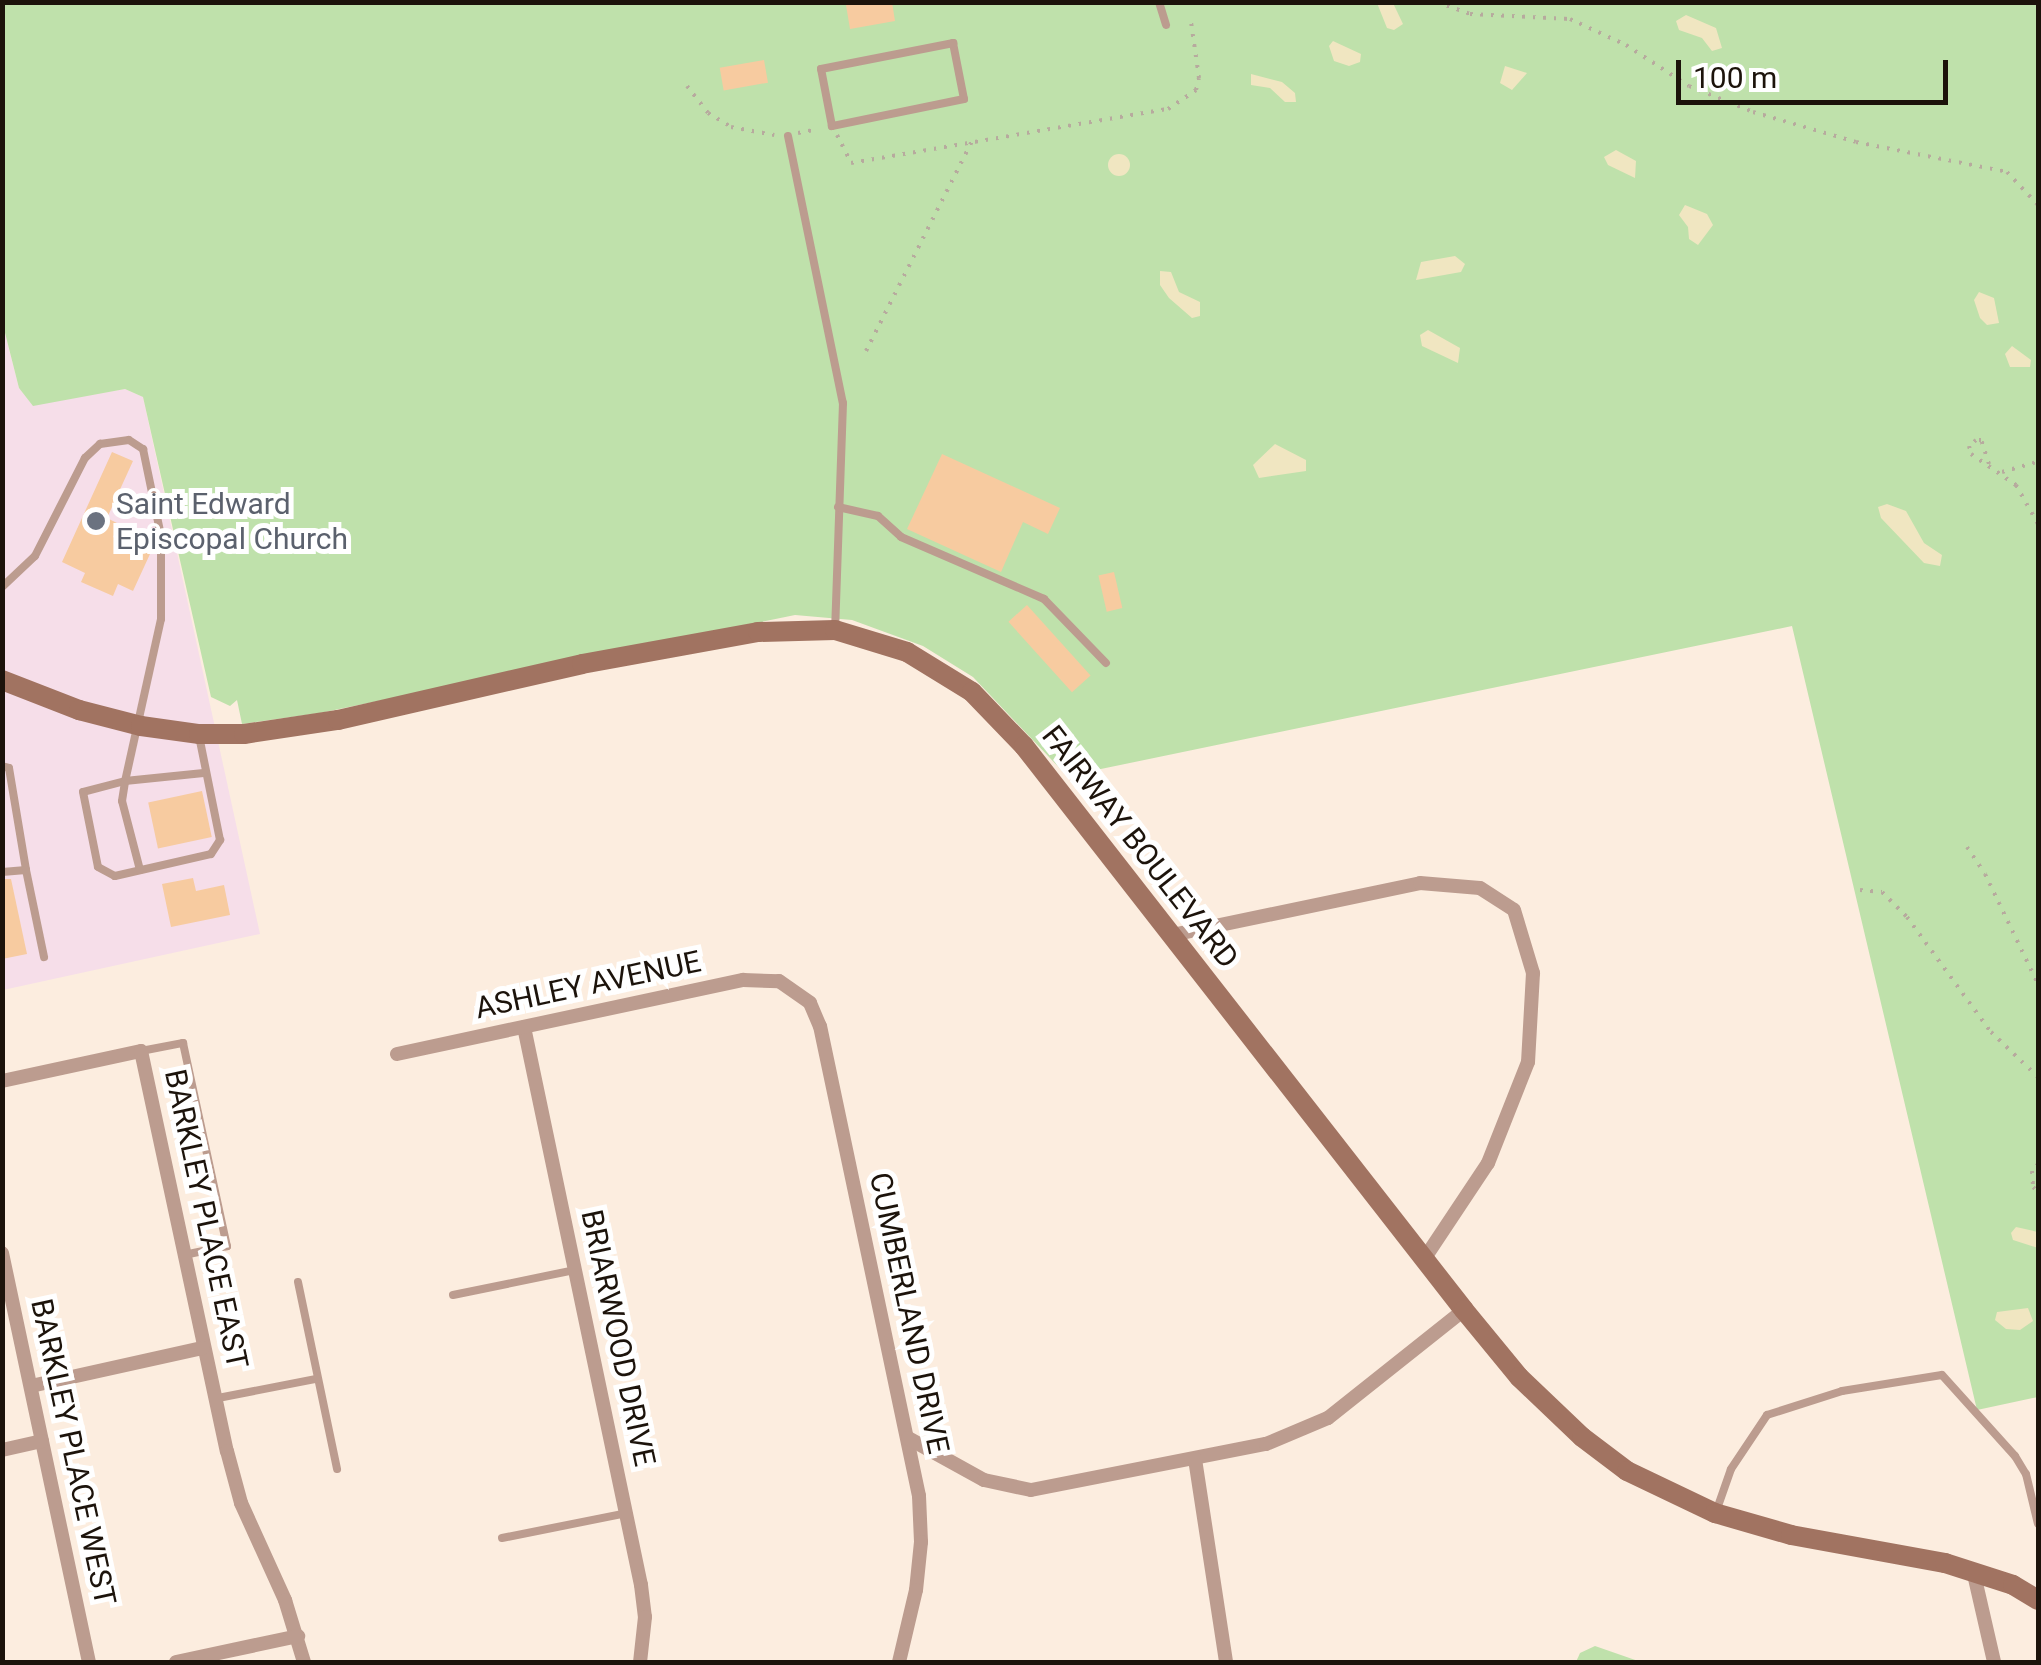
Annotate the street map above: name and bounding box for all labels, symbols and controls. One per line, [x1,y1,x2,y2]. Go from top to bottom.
scale bar [1681,40,1954,102]
text: 100 m [1693,60,1777,95]
place label: Saint Edward Episcopal Church [116,486,348,556]
marker: Saint Edward Episcopal Church [85,510,107,532]
street label: FAIRWAY BOULEVARD [1034,719,1246,975]
street label: ASHLEY AVENUE [472,944,704,1026]
street label: BARKLEY PLACE EAST [157,1066,255,1372]
street label: CUMBERLAND DRIVE [862,1169,956,1457]
street label: BRIARWOOD DRIVE [573,1207,663,1469]
street label: BARKLEY PLACE WEST [23,1295,123,1609]

